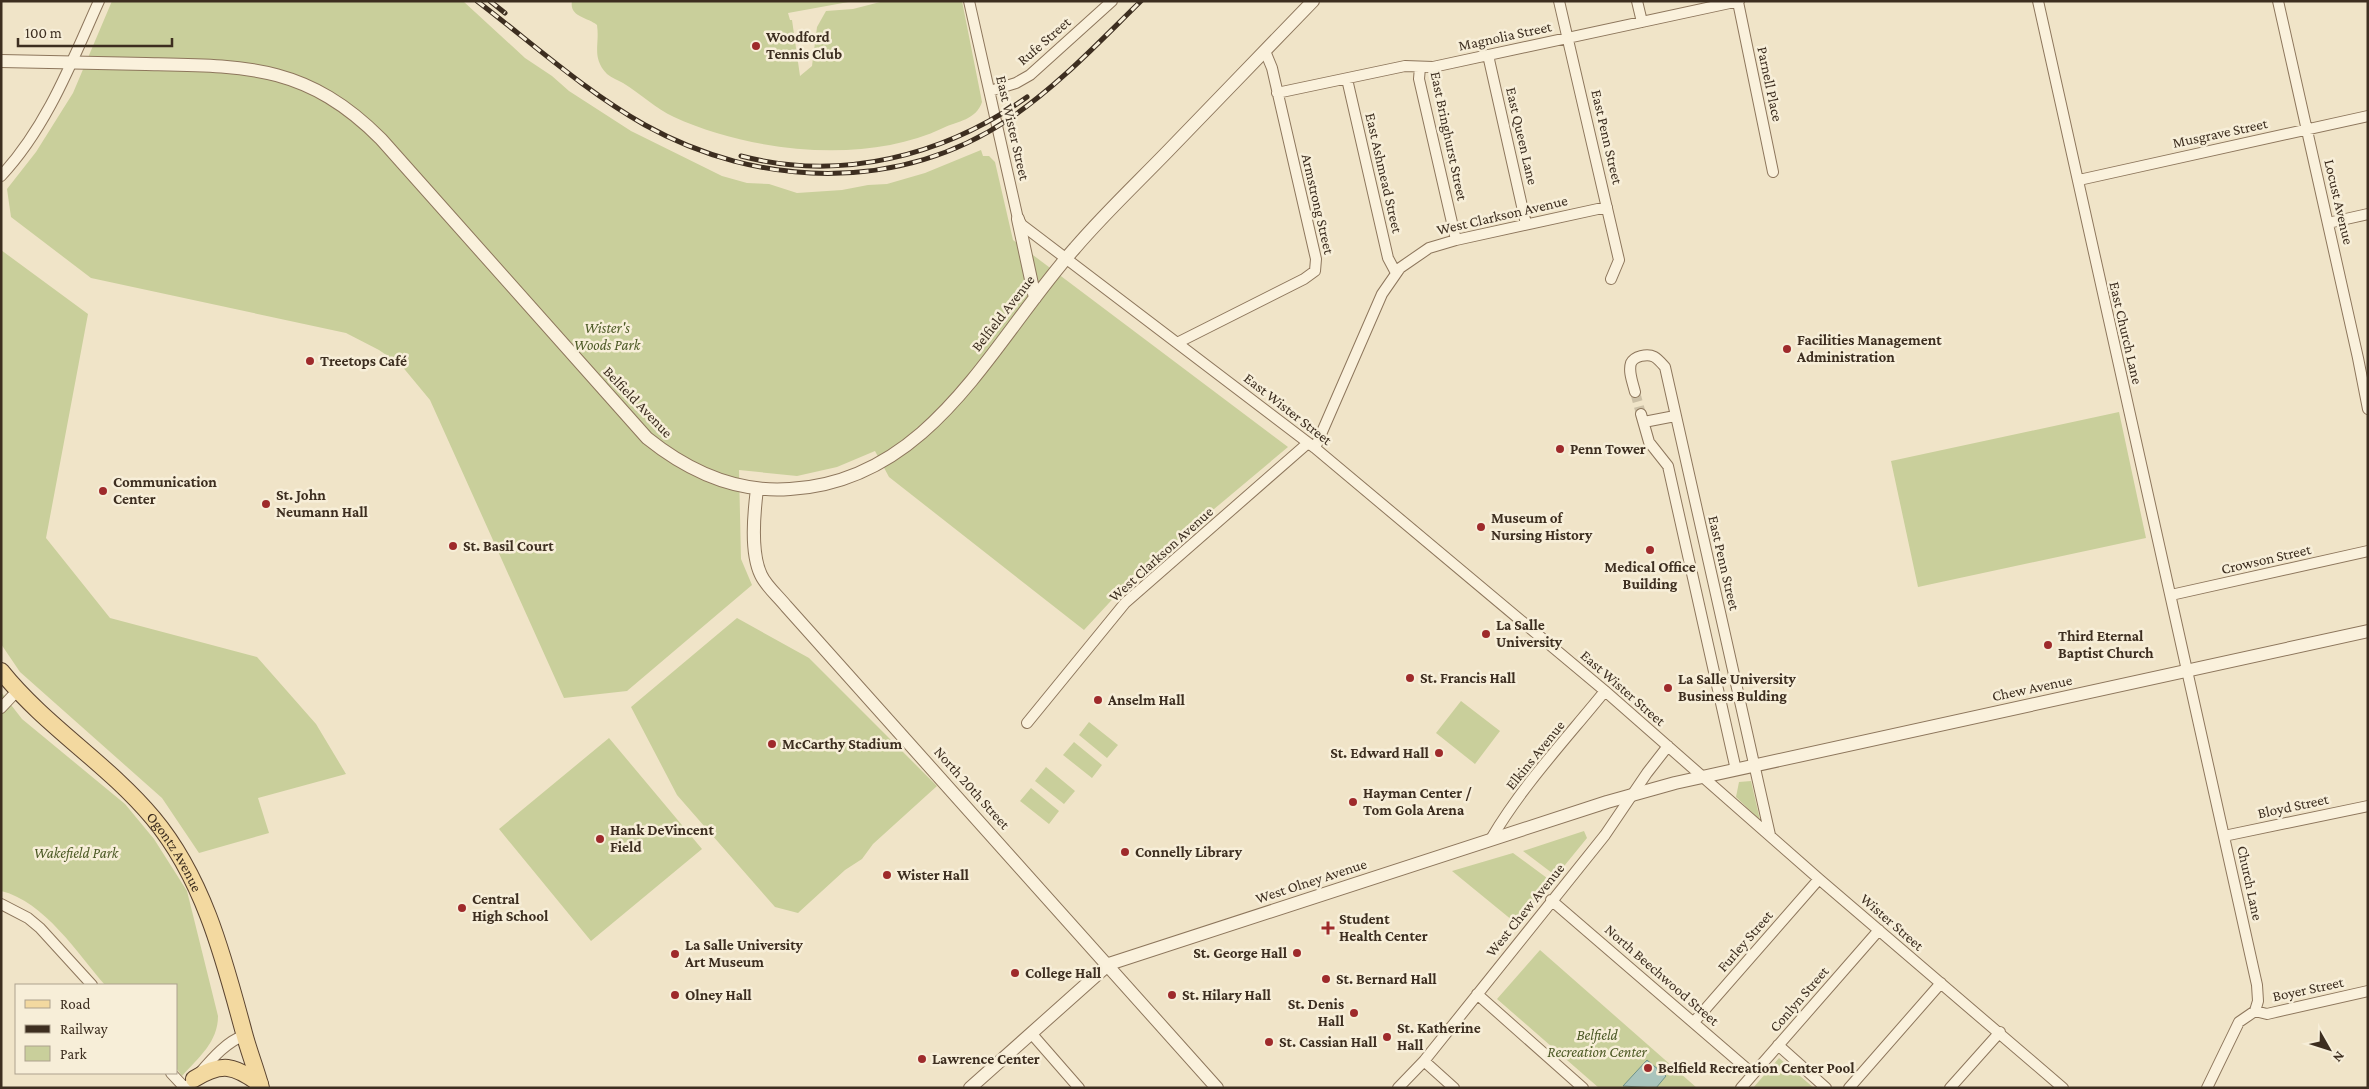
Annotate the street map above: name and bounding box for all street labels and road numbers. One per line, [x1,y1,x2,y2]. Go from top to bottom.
street label: Rufe Street [1014,13,1075,68]
street label: Magnolia Street [1457,18,1554,55]
street label: Parnell Place [1754,45,1786,123]
street label: East Bringhurst Street [1427,70,1471,203]
street label: East Wister Street [993,74,1033,183]
street label: East Queen Lane [1503,86,1541,187]
street label: East Penn Street [1588,88,1626,187]
street label: East Ashmead Street [1362,111,1406,236]
street label: Musgrave Street [2171,115,2270,152]
street label: Armstrong Street [1298,152,1338,257]
street label: Locust Avenue [2321,158,2357,247]
street label: West Clarkson Avenue [1435,192,1569,238]
street label: Belfield Avenue [968,271,1038,354]
street label: East Church Lane [2106,280,2146,386]
street label: Belfield Avenue [600,363,676,441]
street label: East Wister Street [1241,370,1336,449]
street label: West Clarkson Avenue [1106,503,1216,605]
street label: East Penn Street [1705,514,1743,613]
street label: Crowson Street [2220,541,2313,577]
street label: East Wister Street [1577,647,1669,730]
street label: Chew Avenue [1990,672,2074,704]
street label: Elkins Avenue [1502,717,1568,793]
street label: North 20th Street [931,744,1014,833]
street label: Bloyd Street [2256,790,2331,822]
street label: Ogontz Avenue [144,809,205,895]
street label: Church Lane [2234,844,2266,922]
street label: West Olney Avenue [1253,855,1369,907]
street label: West Chew Avenue [1483,860,1568,960]
street label: Wister Street [1857,890,1927,954]
street label: Furley Street [1714,906,1777,975]
street label: North Beechwood Street [1602,921,1723,1029]
street label: Conlyn Street [1766,962,1833,1036]
street label: Boyer Street [2271,973,2346,1005]

